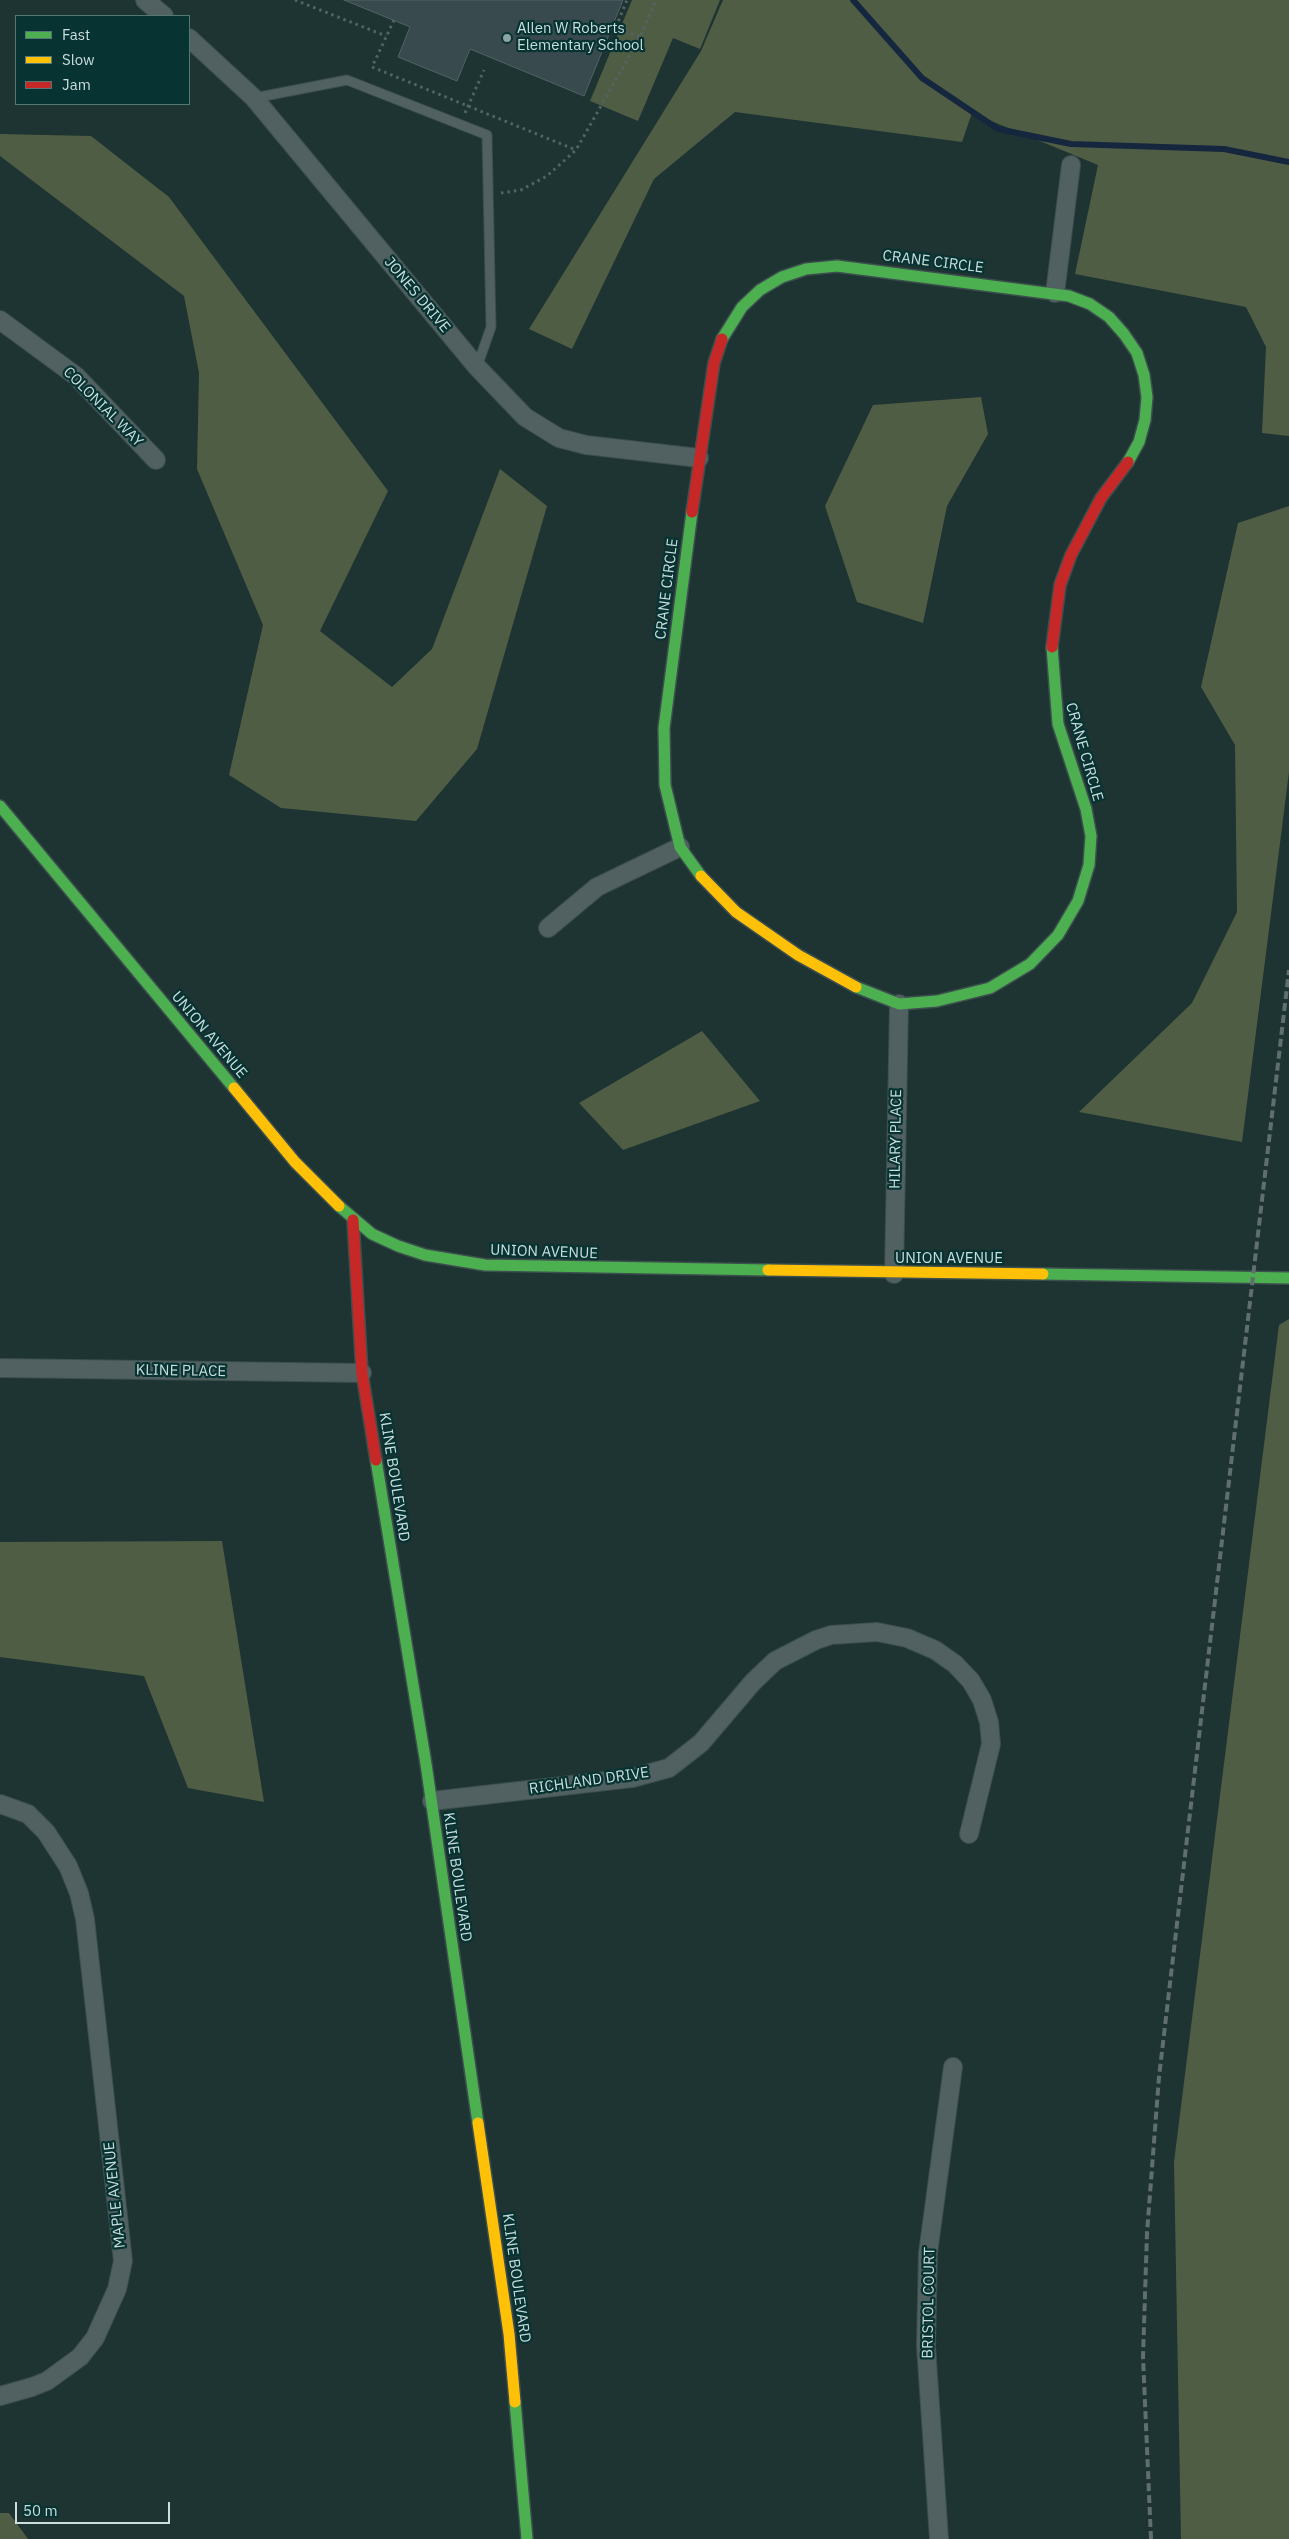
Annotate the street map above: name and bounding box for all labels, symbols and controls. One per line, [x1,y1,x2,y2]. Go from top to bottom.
legend [15,15,190,105]
place label: Allen W Roberts Elementary School [517,20,644,55]
text: Fast [62,25,90,44]
marker: Allen W Roberts Elementary School [501,32,513,44]
text: Slow [62,50,95,69]
text: Jam [62,75,91,94]
street label: CRANE CIRCLE [881,247,985,277]
street label: JONES DRIVE [380,253,454,337]
street label: COLONIAL WAY [59,363,147,451]
street label: CRANE CIRCLE [652,537,682,641]
street label: CRANE CIRCLE [1061,701,1107,803]
street label: UNION AVENUE [167,988,251,1082]
street label: HILARY PLACE [886,1089,906,1189]
street label: UNION AVENUE [490,1241,598,1263]
street label: UNION AVENUE [895,1250,1003,1268]
street label: KLINE PLACE [136,1361,226,1381]
street label: KLINE BOULEVARD [375,1411,413,1543]
street label: RICHLAND DRIVE [528,1764,650,1798]
street label: KLINE BOULEVARD [439,1811,475,1943]
street label: MAPLE AVENUE [100,2141,130,2249]
street label: KLINE BOULEVARD [498,2212,534,2344]
street label: BRISTOL COURT [919,2247,939,2359]
scale bar [18,2492,172,2524]
text: 50 m [23,2501,58,2520]

